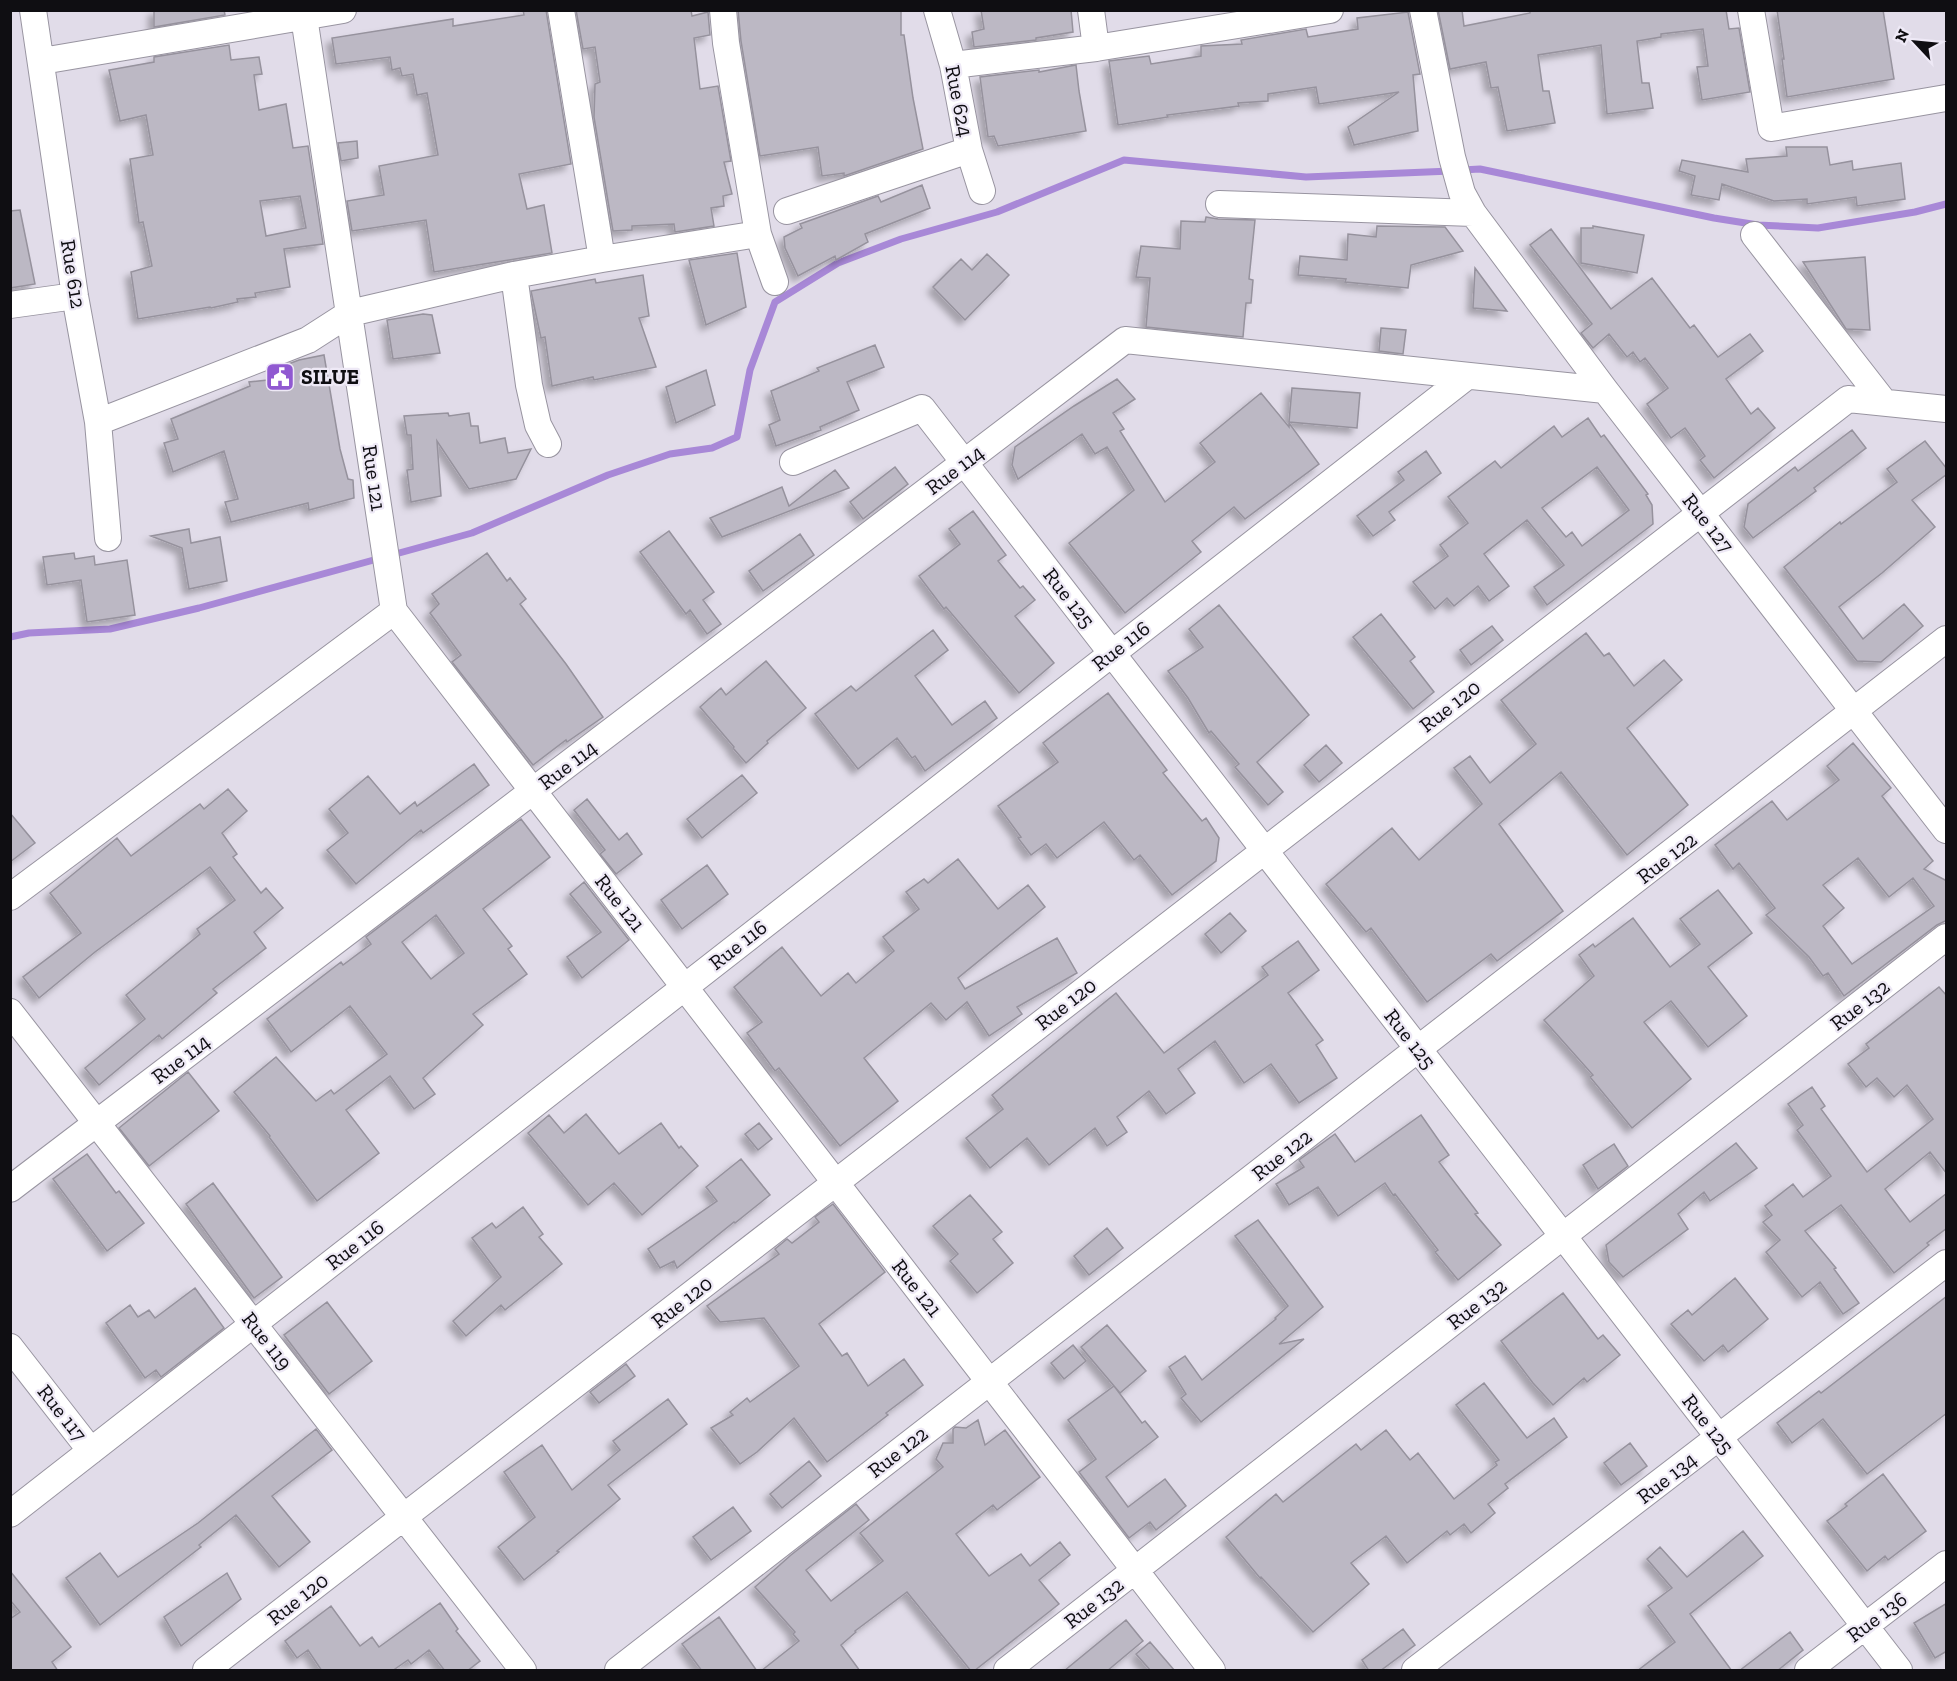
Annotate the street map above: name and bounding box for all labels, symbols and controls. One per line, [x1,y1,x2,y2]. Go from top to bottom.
north arrow [1885,12,1945,72]
text: N [1891,26,1913,45]
street label: Rue 624 [940,63,979,139]
street label: Rue 612 [56,238,91,310]
public building icon: SILUE [264,361,296,393]
place label: SILUE [301,364,359,389]
street label: Rue 114 [920,439,989,500]
street label: Rue 121 [357,443,391,513]
street label: Rue 127 [1678,488,1739,557]
street label: Rue 125 [1038,563,1100,633]
street label: Rue 116 [1087,615,1155,676]
street label: Rue 120 [1414,674,1485,737]
street label: Rue 114 [533,734,602,795]
street label: Rue 122 [1632,826,1702,889]
street label: Rue 121 [590,869,651,937]
street label: Rue 116 [704,914,772,975]
street label: Rue 120 [1030,972,1101,1035]
street label: Rue 132 [1825,974,1894,1036]
street label: Rue 125 [1379,1004,1441,1074]
street label: Rue 114 [146,1028,215,1089]
street label: Rue 122 [1247,1123,1317,1186]
street label: Rue 116 [321,1214,389,1275]
street label: Rue 121 [887,1254,948,1322]
street label: Rue 120 [646,1270,717,1333]
street label: Rue 132 [1442,1273,1511,1335]
street label: Rue 119 [237,1307,298,1375]
street label: Rue 117 [33,1379,92,1446]
street label: Rue 125 [1677,1389,1739,1459]
street label: Rue 122 [863,1420,933,1483]
street label: Rue 134 [1632,1446,1702,1509]
street label: Rue 120 [262,1567,333,1630]
street label: Rue 132 [1059,1572,1128,1634]
street label: Rue 136 [1842,1586,1912,1647]

